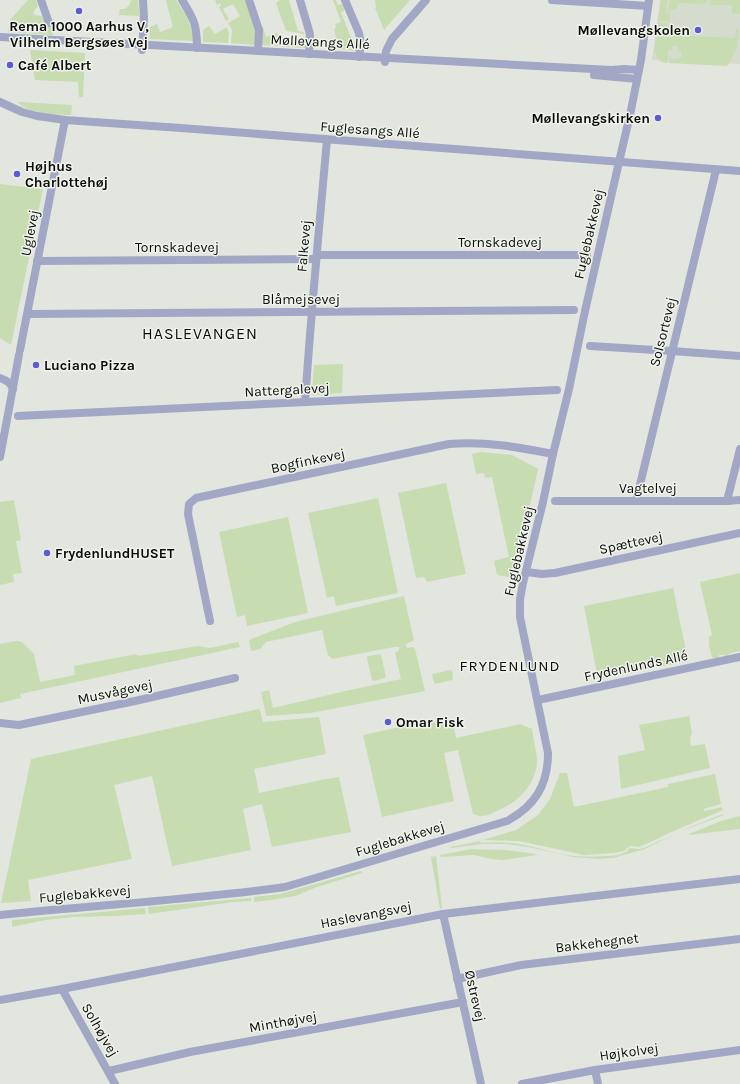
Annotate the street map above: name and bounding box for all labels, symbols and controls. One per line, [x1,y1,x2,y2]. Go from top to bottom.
marker: Rema 1000 Aarhus V, Vilhelm Bergsøes Vej [74,6,84,16]
place label: Rema 1000 Aarhus V, Vilhelm Bergsøes Vej [9,18,149,51]
place label: Møllevangskolen [578,22,690,39]
marker: Møllevangskolen [693,25,703,35]
street label: Møllevangs Allé [270,31,370,53]
place label: Café Albert [18,57,92,74]
marker: Café Albert [5,60,15,70]
place label: Møllevangskirken [531,110,650,127]
marker: Møllevangskirken [653,113,663,123]
street label: Fuglesangs Allé [320,118,420,142]
place label: Højhus Charlottehøj [25,158,108,191]
marker: Højhus Charlottehøj [12,169,22,179]
street label: Fuglebakkevej [570,187,608,281]
street label: Uglevej [17,208,43,258]
street label: Falkevej [293,219,315,273]
street label: Tornskadevej [458,234,542,251]
street label: Tornskadevej [135,239,219,256]
street label: Blåmejsevej [262,291,340,308]
street label: Solsortevej [646,295,680,369]
district label: HASLEVANGEN [142,324,258,343]
place label: Luciano Pizza [44,357,135,374]
marker: Luciano Pizza [31,360,41,370]
street label: Nattergalevej [244,379,330,401]
street label: Bogfinkevej [269,445,347,477]
street label: Vagtelvej [619,480,677,497]
street label: Fuglebakkevej [500,504,538,598]
street label: Spættevej [598,528,664,558]
place label: FrydenlundHUSET [55,545,175,562]
marker: FrydenlundHUSET [42,548,52,558]
street label: Frydenlunds Allé [583,647,689,685]
district label: FRYDENLUND [460,657,560,675]
street label: Musvågevej [76,676,154,708]
place label: Omar Fisk [396,714,465,731]
marker: Omar Fisk [383,717,393,727]
street label: Fuglebakkevej [353,817,447,861]
street label: Fuglebakkevej [38,882,132,906]
street label: Haslevangsvej [319,898,413,932]
street label: Bakkehegnet [554,929,640,957]
street label: Østrevej [461,968,489,1024]
street label: Solhøjvej [78,1000,122,1060]
street label: Minthøjvej [248,1008,318,1036]
street label: Højkolvej [598,1039,660,1065]

